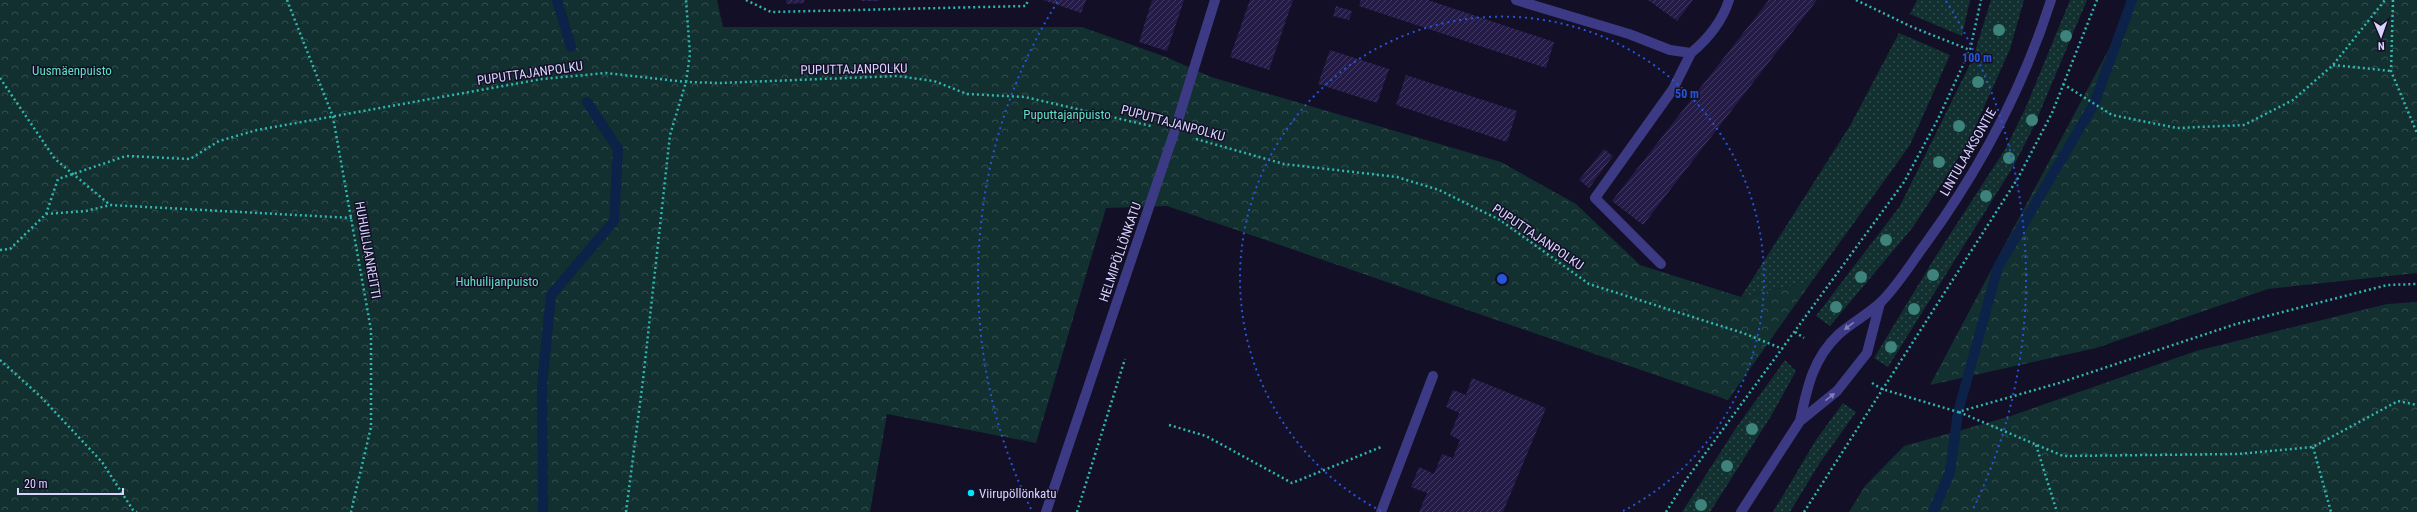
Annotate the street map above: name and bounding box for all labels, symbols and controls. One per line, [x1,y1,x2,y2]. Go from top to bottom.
north arrow [2361,16,2401,56]
text: N [2377,39,2385,52]
text: 100 m [1962,51,1992,65]
street label: PUPUTTAJANPOLKU [476,58,584,88]
street label: PUPUTTAJANPOLKU [800,61,908,77]
park label: Uusmäenpuisto [32,63,112,78]
text: 50 m [1675,87,1699,101]
street label: PUPUTTAJANPOLKU [1119,102,1227,144]
street label: LINTULAAKSONTIE [1937,106,1999,198]
park label: Puputtajanpuisto [1023,107,1111,122]
street label: HUHUILIJANREITTI [352,200,384,300]
street label: HELMIPÖLLÖNKATU [1096,200,1144,304]
street label: PUPUTTAJANPOLKU [1489,201,1587,273]
centre of rings [1495,272,1509,286]
park label: Huhuilijanpuisto [455,274,539,289]
one-way arrow [1844,322,1854,330]
one-way arrow [1825,392,1836,401]
scale bar [18,470,123,496]
text: 20 m [24,477,48,491]
place label: Viirupöllönkatu [979,486,1056,501]
marker: Viirupöllönkatu [966,488,976,498]

